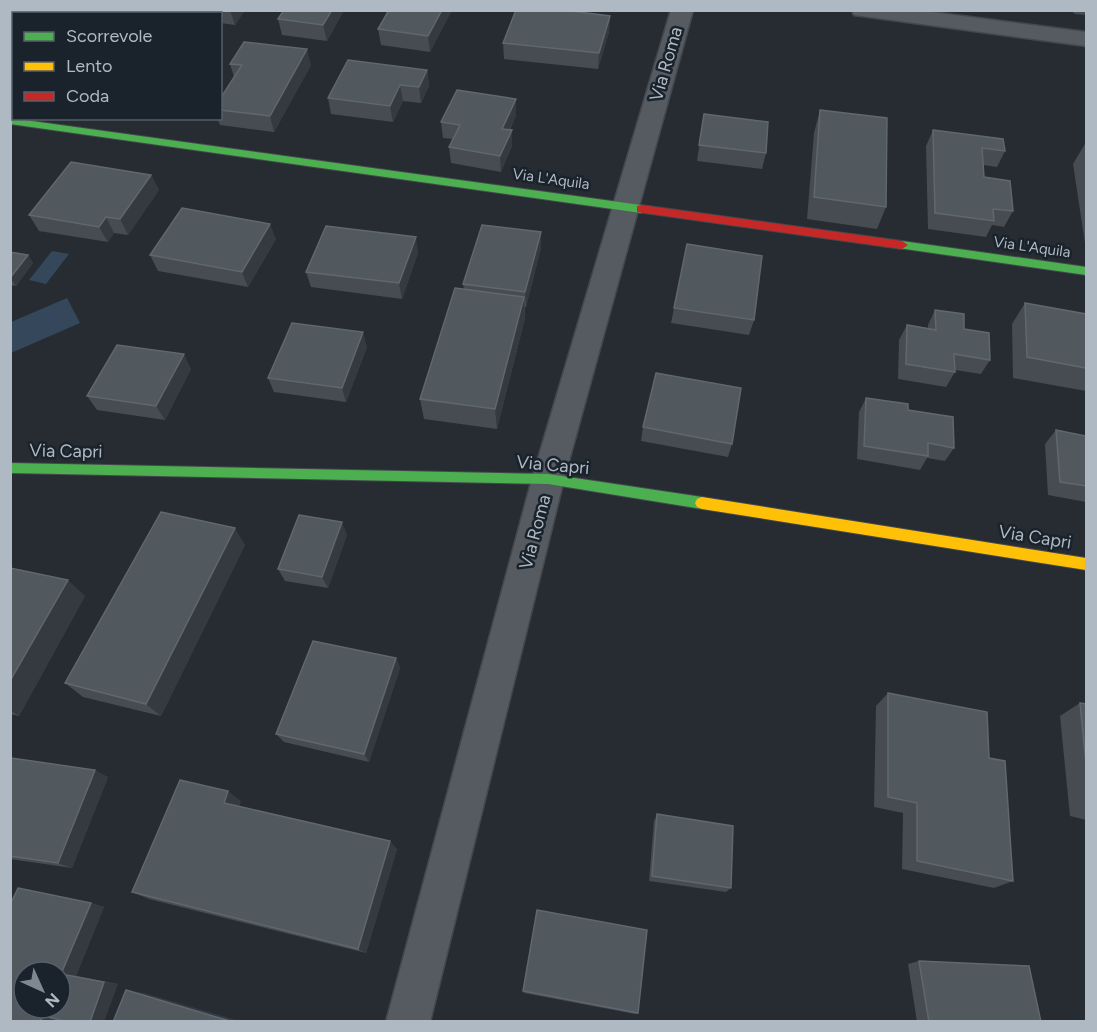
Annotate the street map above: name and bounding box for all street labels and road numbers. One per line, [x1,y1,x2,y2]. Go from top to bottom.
street label: Via Roma [645,24,687,104]
street label: Via L'Aquila [511,165,591,193]
street label: Via L'Aquila [992,233,1072,261]
street label: Via Capri [29,439,103,463]
street label: Via Capri [516,451,590,479]
street label: Via Roma [514,492,556,572]
street label: Via Capri [997,520,1073,554]

